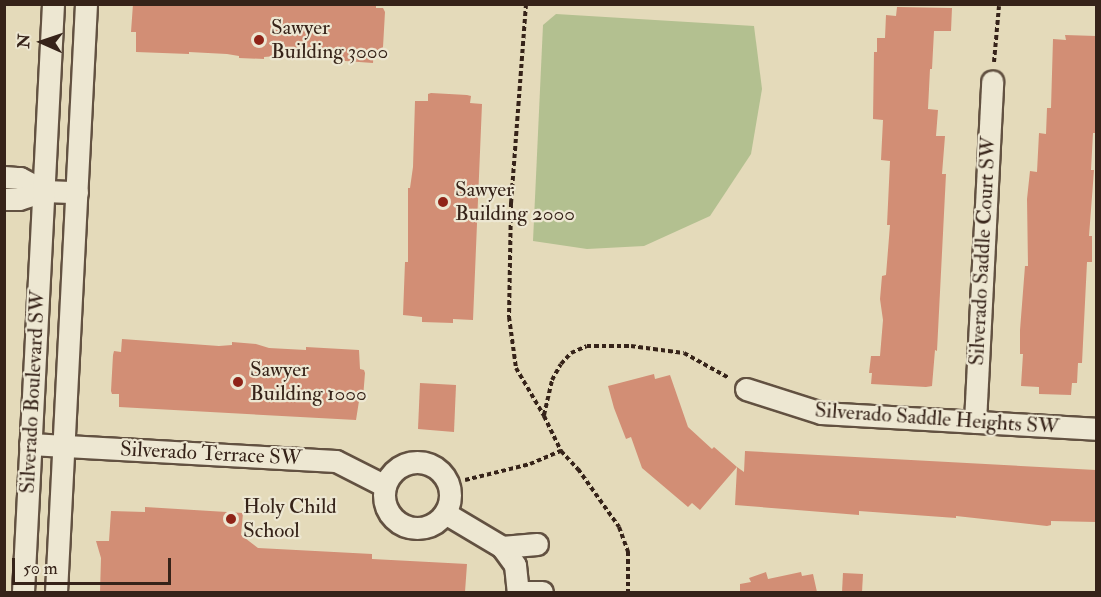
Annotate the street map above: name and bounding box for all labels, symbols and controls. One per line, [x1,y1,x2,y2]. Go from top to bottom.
north arrow [12,12,72,72]
place label: Sawyer Building 3000 [271,15,388,65]
text: N [14,33,34,49]
marker: Sawyer Building 3000 [252,33,266,47]
street label: Silverado Saddle Court SW [964,136,1002,366]
place label: Sawyer Building 2000 [455,177,575,227]
marker: Sawyer Building 2000 [436,195,450,209]
street label: Silverado Boulevard SW [15,290,51,494]
place label: Sawyer Building 1000 [250,357,367,407]
marker: Sawyer Building 1000 [231,375,245,389]
street label: Silverado Saddle Heights SW [814,398,1060,440]
street label: Silverado Terrace SW [119,437,303,471]
place label: Holy Child School [243,494,337,544]
marker: Holy Child School [224,512,238,526]
scale bar [15,546,174,584]
text: 50 m [23,557,58,580]

